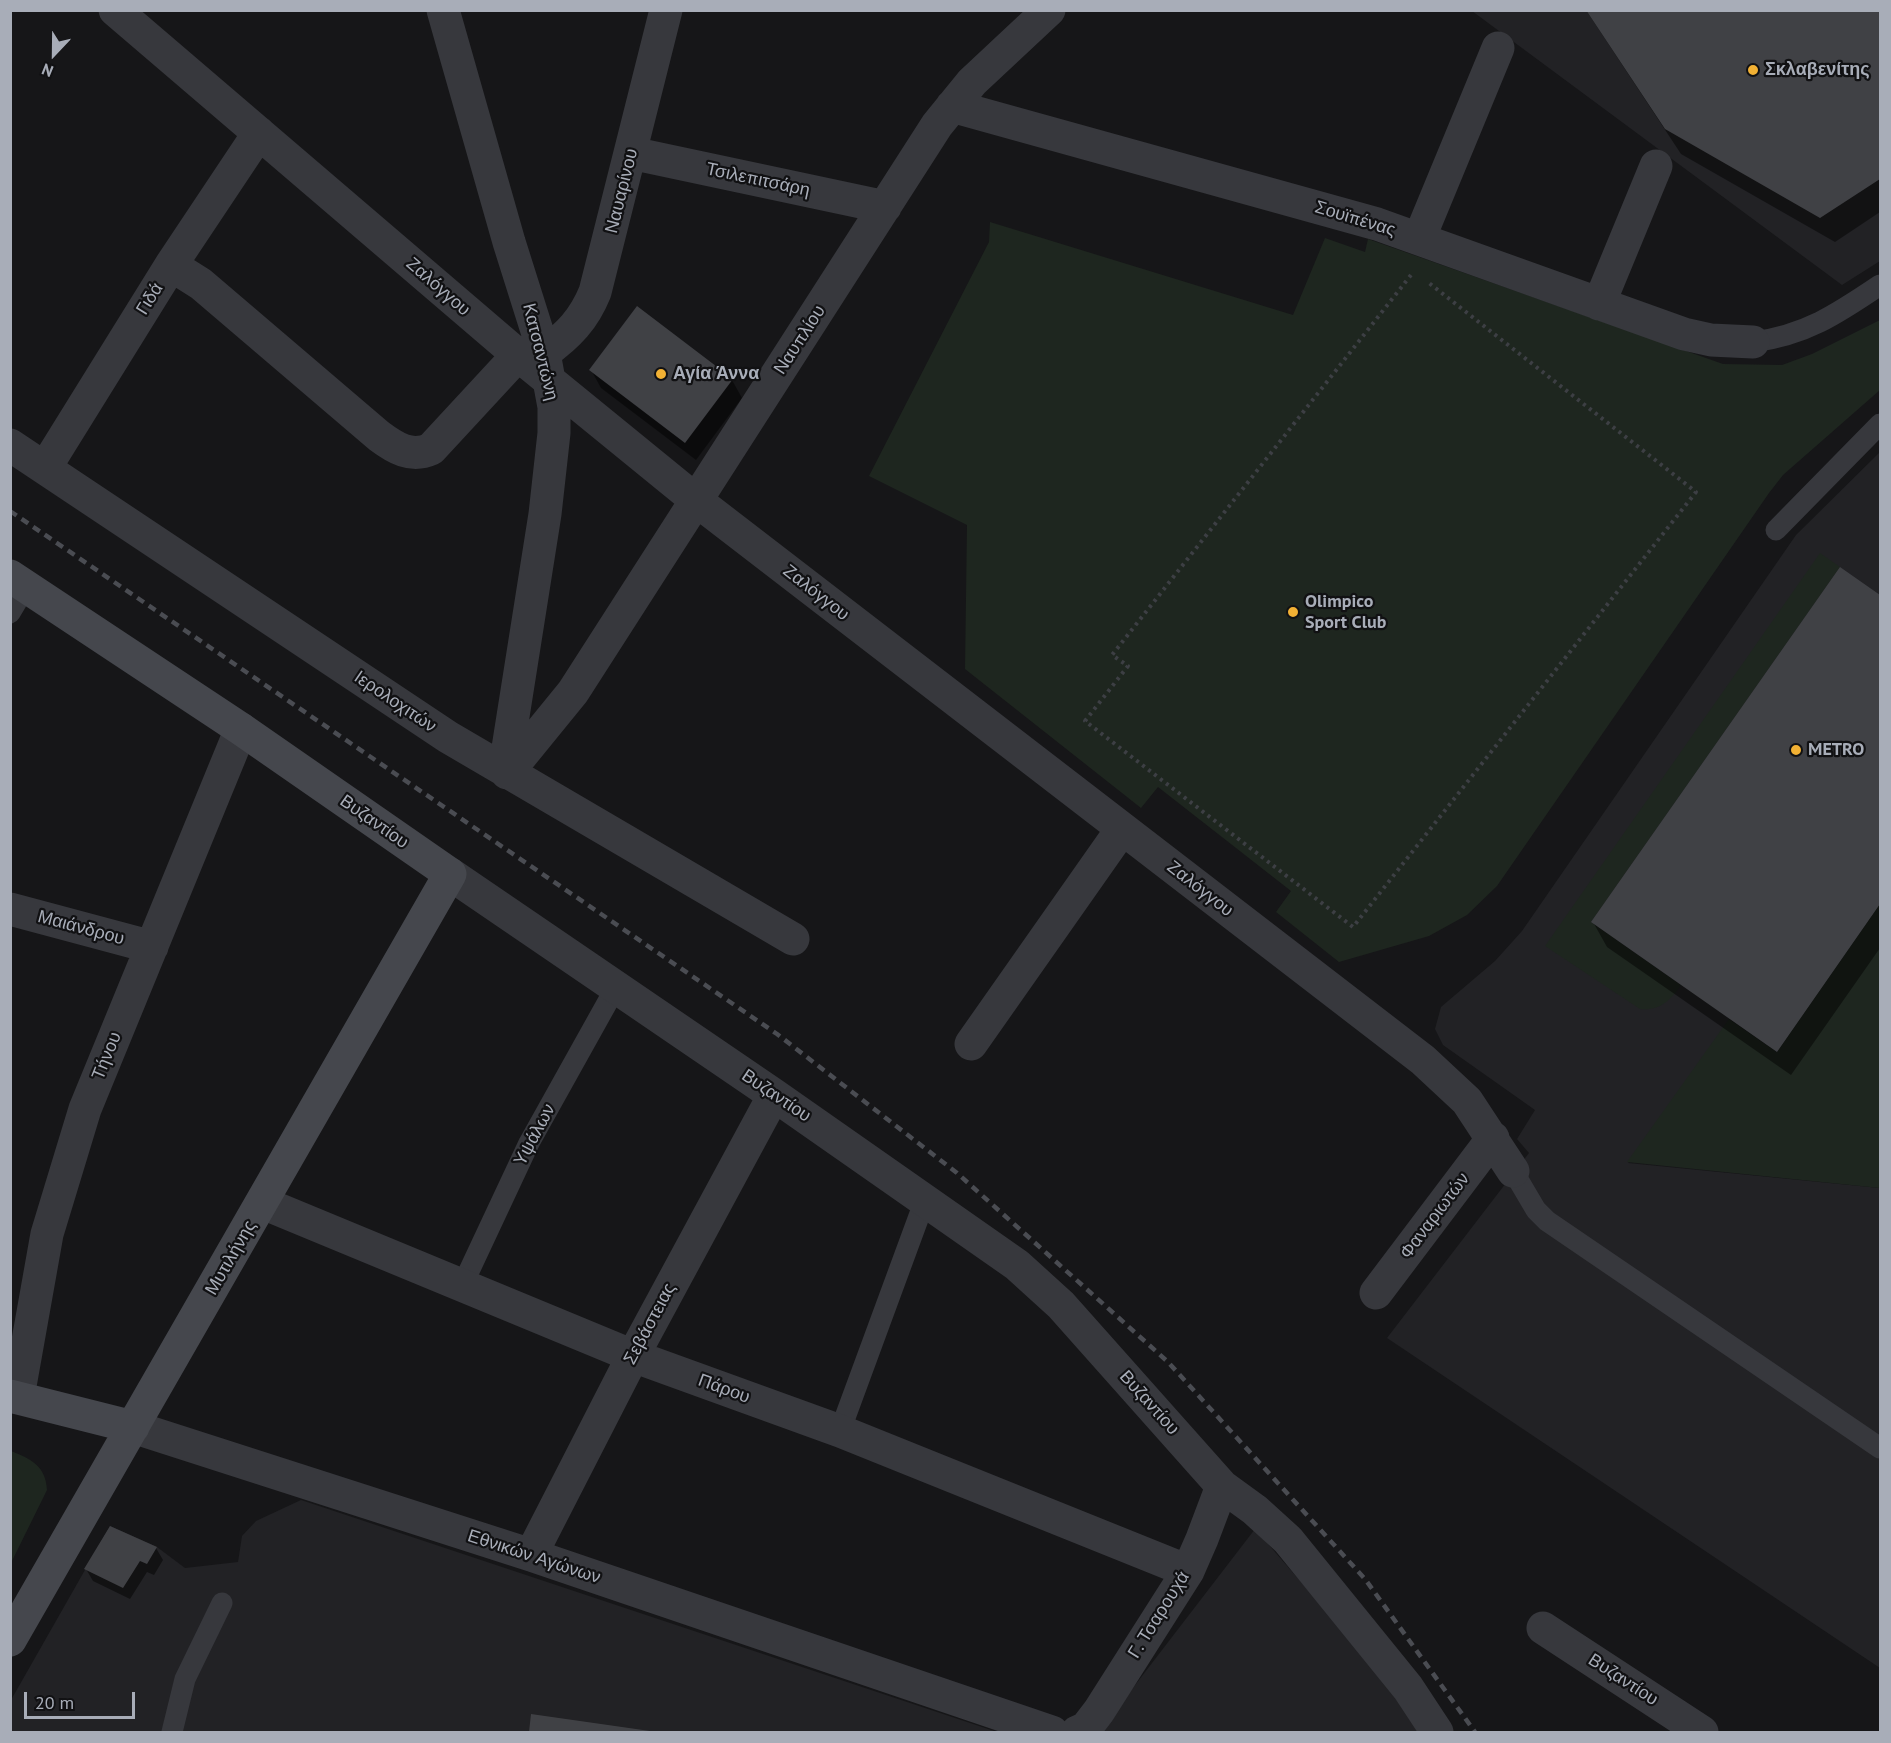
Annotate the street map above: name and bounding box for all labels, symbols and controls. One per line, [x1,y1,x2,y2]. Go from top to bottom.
north arrow [24,24,84,84]
text: N [39,59,56,82]
place label: Σκλαβενίτης [1765,59,1870,81]
marker: Σκλαβενίτης [1746,63,1760,77]
street label: Ναυαρίνου [601,146,643,236]
street label: Τσιλεπιτσάρη [704,158,812,202]
street label: Σουϊπένας [1312,197,1398,241]
street label: Ζαλόγγου [401,253,475,321]
street label: Γιδά [132,279,168,319]
street label: Κατσαντώνη [517,301,563,403]
street label: Ναυπλίου [770,301,830,379]
place label: Αγία Άννα [673,363,759,385]
marker: Αγία Άννα [654,367,668,381]
street label: Ζαλόγγου [779,560,853,626]
place label: Olimpico Sport Club [1305,591,1386,634]
marker: Olimpico Sport Club [1286,605,1300,619]
street label: Ιερολοχιτών [350,667,440,737]
place label: METRO [1808,739,1864,761]
marker: METRO [1789,743,1803,757]
street label: Βυζαντίου [335,791,413,853]
street label: Ζαλόγγου [1163,856,1237,922]
street label: Μαιάνδρου [35,906,127,950]
street label: Τήνου [88,1029,126,1083]
street label: Βυζαντίου [737,1065,815,1127]
street label: Υψάλων [510,1100,560,1170]
street label: Φαναριωτών [1396,1169,1474,1263]
street label: Μυτιλήνης [201,1217,261,1299]
street label: Σεβάστειας [620,1280,680,1368]
street label: Βυζαντίου [1115,1366,1183,1440]
street label: Πάρου [695,1370,753,1408]
street label: Εθνικών Αγώνων [465,1525,603,1589]
street label: Γ. Τσαρουχά [1124,1567,1194,1663]
street label: Βυζαντίου [1584,1649,1662,1711]
scale bar [27,1680,138,1718]
text: 20 m [35,1691,74,1714]

